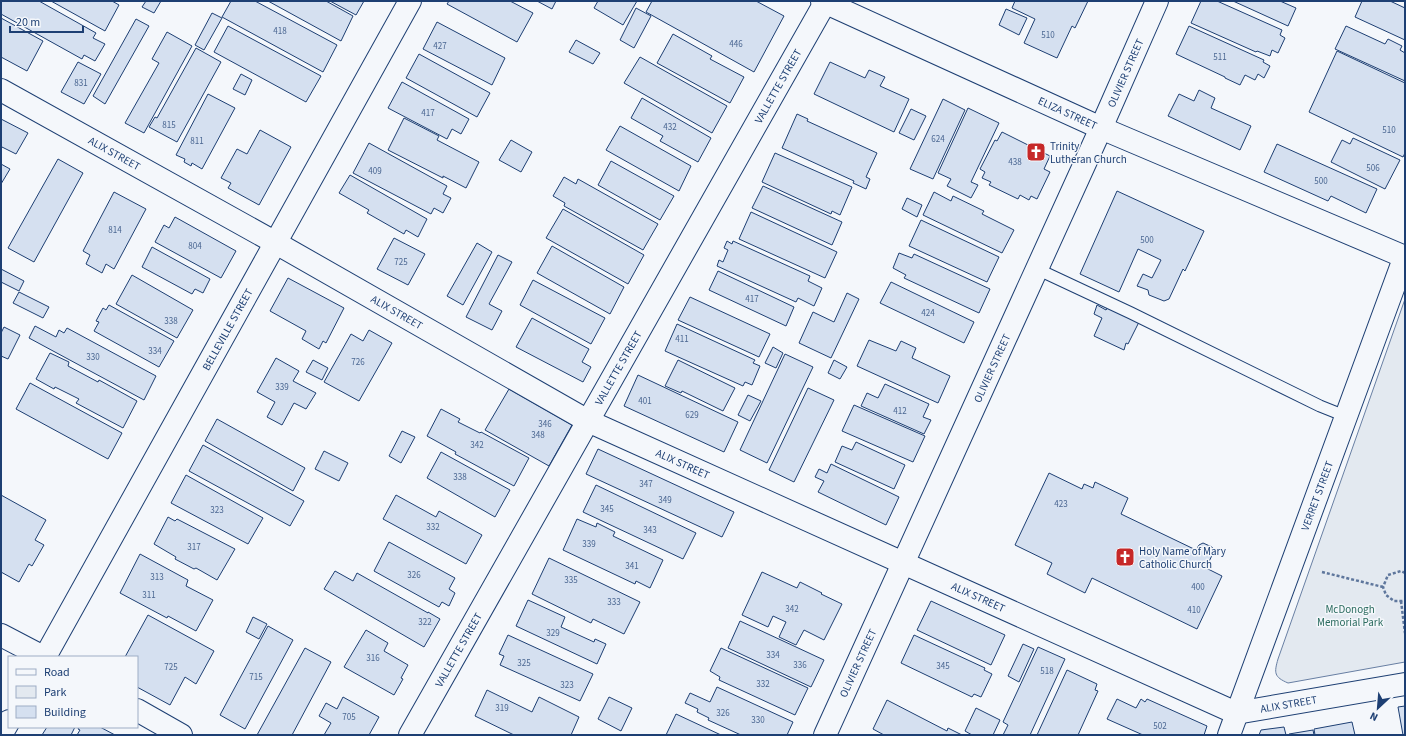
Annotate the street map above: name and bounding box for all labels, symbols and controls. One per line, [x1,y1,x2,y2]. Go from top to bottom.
scale bar [10,8,83,34]
text: 20 m [16,14,40,31]
house number: 418 [273,25,287,38]
house number: 510 [1041,29,1055,42]
street label: OLIVIER STREET [1104,36,1148,110]
house number: 446 [729,38,743,51]
house number: 427 [433,40,447,53]
street label: VALLETTE STREET [751,46,805,126]
house number: 511 [1213,51,1227,64]
house number: 831 [74,77,88,90]
street label: ELIZA STREET [1036,93,1100,133]
house number: 417 [421,107,435,120]
house number: 815 [162,119,176,132]
house number: 432 [663,121,677,134]
house number: 510 [1382,124,1396,137]
street label: ALIX STREET [86,133,143,174]
house number: 624 [931,133,945,146]
house number: 811 [190,135,204,148]
place label: Trinity Lutheran Church [1050,139,1127,167]
church icon: Trinity Lutheran Church [1025,141,1047,163]
house number: 438 [1008,156,1022,169]
house number: 506 [1366,162,1380,175]
house number: 409 [368,165,382,178]
house number: 500 [1314,175,1328,188]
house number: 814 [108,224,122,237]
house number: 500 [1140,234,1154,247]
house number: 804 [188,240,202,253]
house number: 725 [394,256,408,269]
street label: BELLEVILLE STREET [199,286,257,373]
street label: ALIX STREET [368,292,426,333]
house number: 417 [745,293,759,306]
house number: 424 [921,307,935,320]
house number: 338 [164,315,178,328]
street label: VALLETTE STREET [591,328,646,408]
street label: OLIVIER STREET [970,332,1014,405]
house number: 411 [675,333,689,346]
house number: 334 [148,345,162,358]
house number: 330 [86,351,100,364]
house number: 726 [351,356,365,369]
house number: 339 [275,381,289,394]
house number: 401 [638,395,652,408]
house number: 412 [893,405,907,418]
house number: 629 [685,409,699,422]
house number: 346 [538,418,552,431]
house number: 348 [531,429,545,442]
house number: 342 [470,439,484,452]
street label: ALIX STREET [653,446,712,483]
street label: VERRET STREET [1298,459,1337,533]
house number: 338 [453,471,467,484]
house number: 347 [639,478,653,491]
house number: 349 [658,494,672,507]
house number: 423 [1054,498,1068,511]
house number: 345 [600,503,614,516]
house number: 323 [210,504,224,517]
house number: 332 [426,521,440,534]
house number: 343 [643,524,657,537]
house number: 339 [582,538,596,551]
house number: 317 [187,541,201,554]
place label: Holy Name of Mary Catholic Church [1139,544,1226,572]
church icon: Holy Name of Mary Catholic Church [1114,546,1136,568]
house number: 341 [625,560,639,573]
house number: 326 [407,569,421,582]
house number: 313 [150,571,164,584]
house number: 335 [564,574,578,587]
street label: ALIX STREET [949,579,1007,616]
house number: 400 [1191,581,1205,594]
house number: 311 [142,589,156,602]
house number: 333 [607,596,621,609]
park label: McDonogh Memorial Park [1317,602,1384,630]
house number: 342 [785,603,799,616]
house number: 410 [1187,604,1201,617]
street label: VALLETTE STREET [432,610,486,690]
house number: 322 [418,616,432,629]
house number: 329 [546,627,560,640]
street label: OLIVIER STREET [836,627,880,700]
house number: 334 [766,649,780,662]
house number: 316 [366,652,380,665]
legend [8,656,138,728]
house number: 325 [517,657,531,670]
house number: 336 [793,659,807,672]
house number: 345 [936,660,950,673]
house number: 725 [164,661,178,674]
text: Road [44,664,70,681]
house number: 518 [1040,665,1054,678]
house number: 715 [249,671,263,684]
house number: 332 [756,678,770,691]
house number: 323 [560,679,574,692]
text: Park [44,684,66,701]
north arrow [1358,688,1398,728]
street label: ALIX STREET [1259,692,1318,717]
house number: 319 [495,702,509,715]
text: Building [44,704,86,721]
house number: 326 [716,707,730,720]
text: N [1367,708,1380,725]
house number: 705 [342,711,356,724]
house number: 330 [751,714,765,727]
house number: 502 [1153,720,1167,733]

